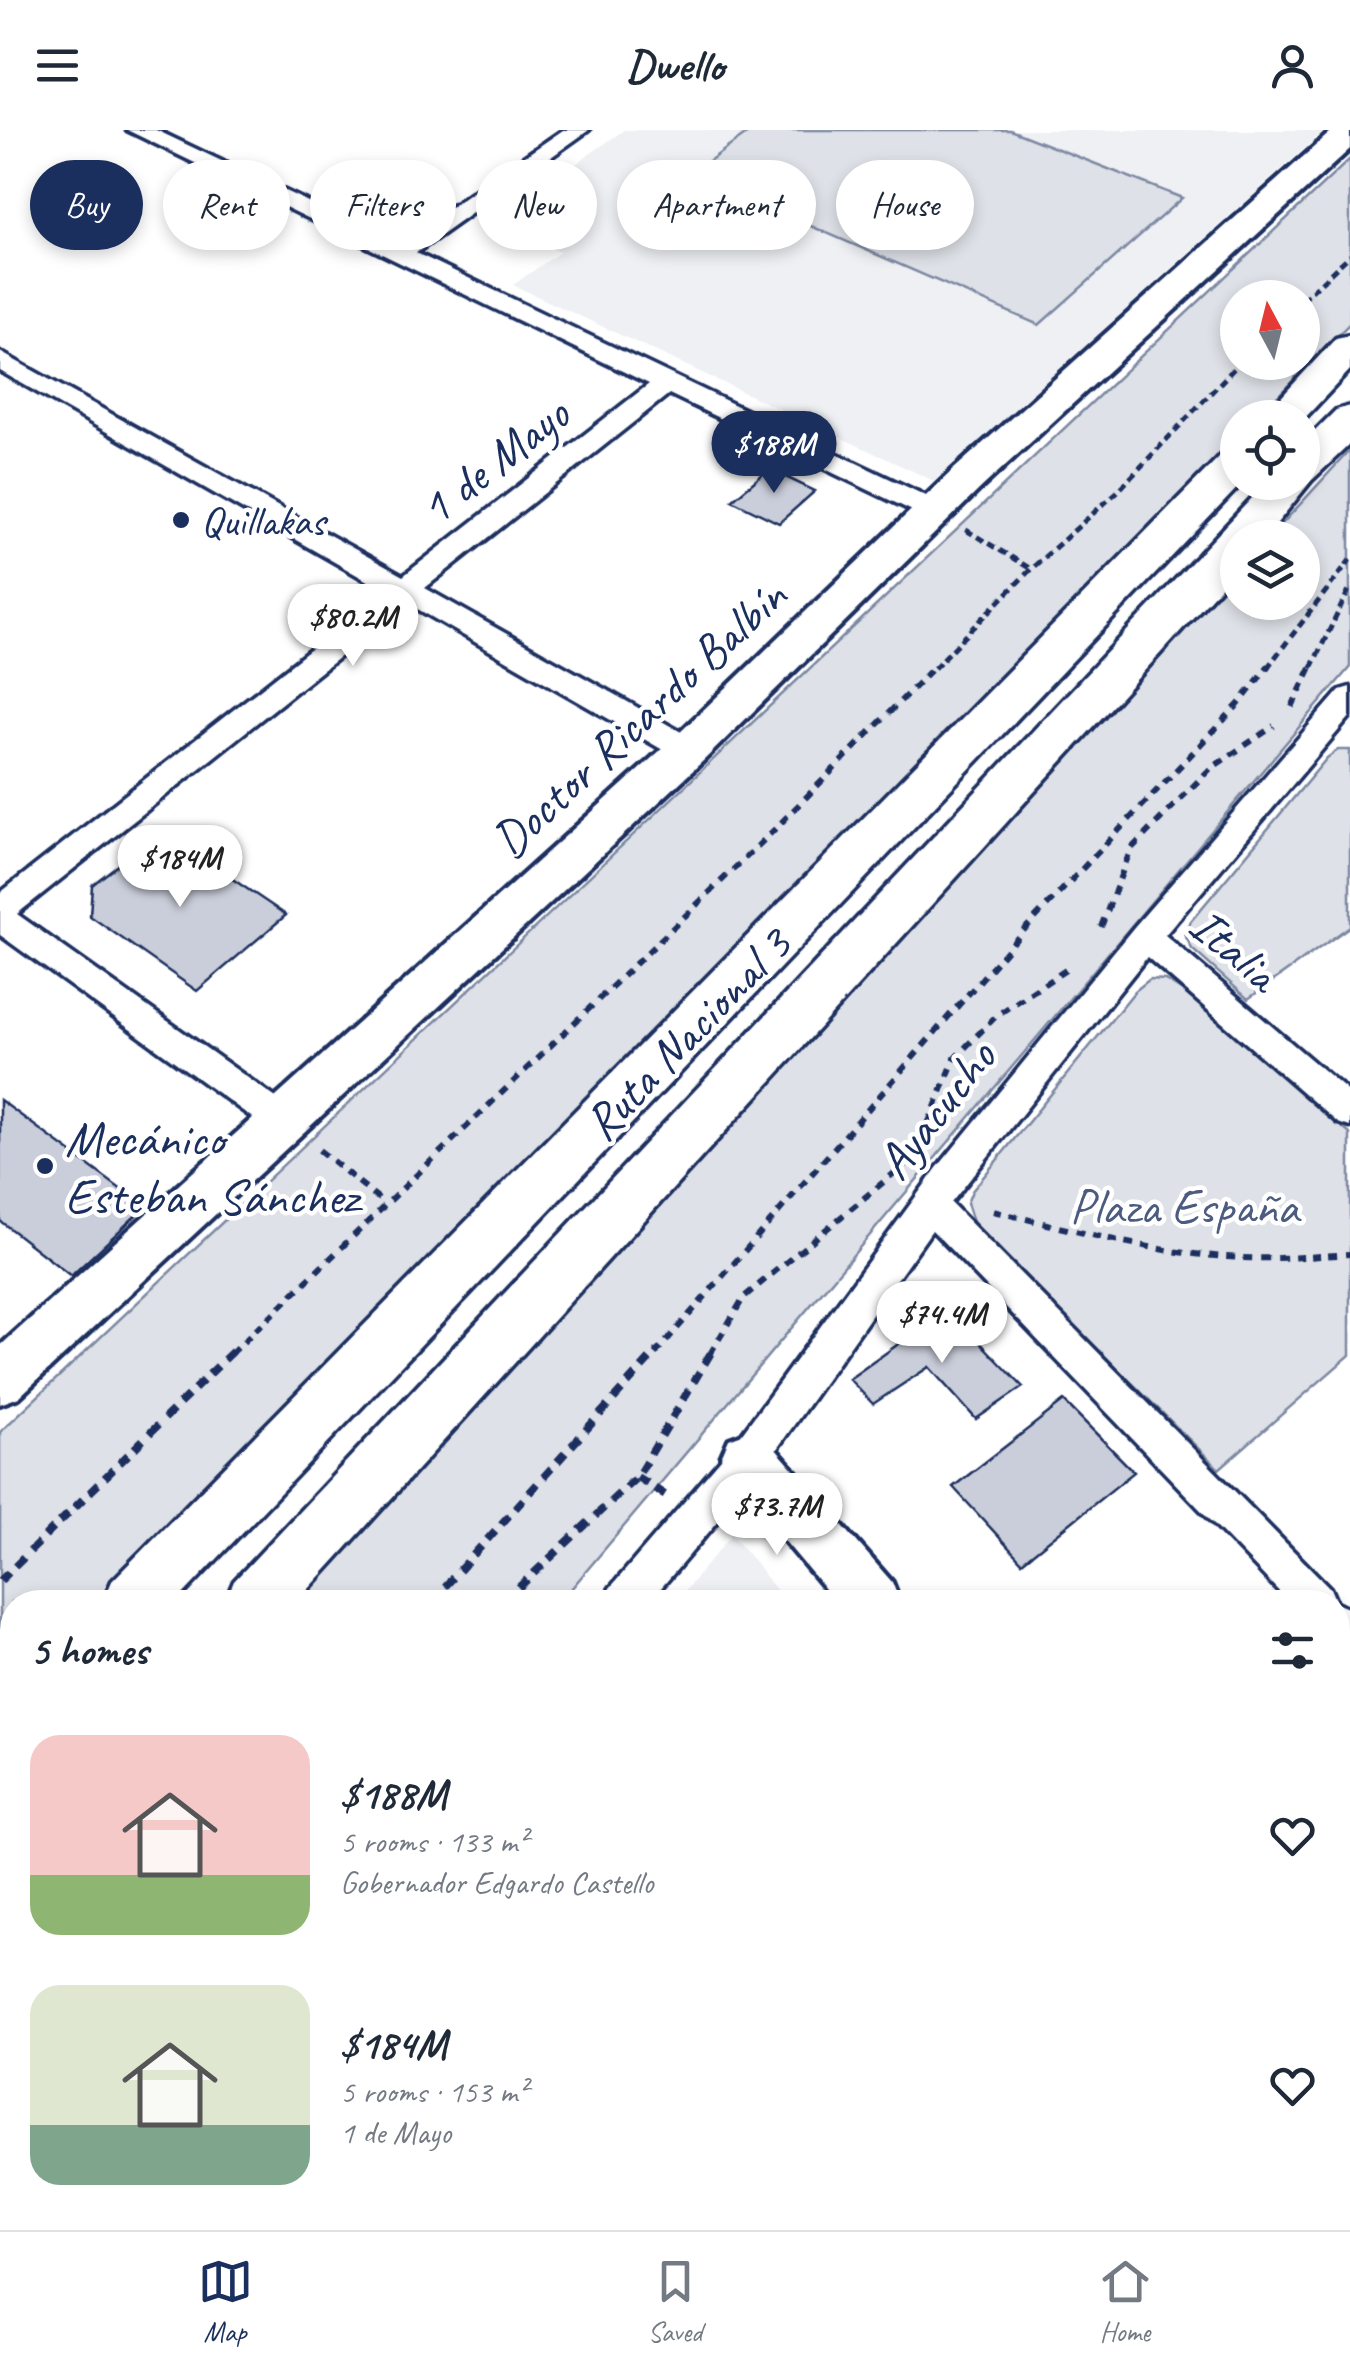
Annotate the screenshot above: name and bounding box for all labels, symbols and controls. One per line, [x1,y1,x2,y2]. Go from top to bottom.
text: Dwello [626,37,724,94]
icon: menu [30,38,85,93]
icon: person [1265,38,1320,93]
chip: Buy [30,160,143,250]
chip: Rent [163,160,290,250]
chip: Filters [310,160,456,250]
chip: New [476,160,597,250]
chip: Apartment [617,160,816,250]
chip: House [836,160,974,250]
north arrow [1220,280,1320,380]
map controls [1220,280,1320,620]
street label: 1 de Mayo [406,382,583,539]
button: locate [1220,400,1320,500]
pin: $188M [704,411,844,496]
text: $188M [734,423,814,464]
place label: Quillakas [201,495,329,548]
marker: Quillakas [170,509,192,531]
button: layers [1220,520,1320,620]
street label: Doctor Ricardo Balbín [478,564,801,871]
pin: $80.2M [272,584,434,669]
text: $80.2M [309,596,397,637]
pin: $184M [110,825,250,910]
text: $184M [140,837,220,878]
street label: Italia [1177,893,1295,1008]
street label: Ruta Nacional 3 [570,912,807,1154]
street label: Ayacucho [863,1026,1011,1192]
place label: Mecánico Esteban Sánchez [65,1107,364,1228]
marker: Mecánico Esteban Sánchez [34,1155,56,1177]
park label: Plaza España [1069,1175,1302,1238]
pin: $74.4M [861,1281,1023,1366]
text: $74.4M [898,1293,986,1334]
pin: $73.7M [696,1473,858,1558]
text: $73.7M [733,1485,821,1526]
icon: filters [1265,1623,1320,1678]
text: 5 homes [30,1624,148,1677]
text: $188M [340,1768,446,1821]
icon: home [110,1775,230,1895]
icon: heart [1265,1808,1320,1863]
text: 5 rooms · 133 m² [340,1821,527,1862]
text: Gobernador Edgardo Castello [340,1862,653,1903]
text: $184M [340,2018,446,2071]
icon: home [110,2025,230,2145]
icon: heart [1265,2058,1320,2113]
text: 5 rooms · 153 m² [340,2071,527,2112]
text: 1 de Mayo [340,2112,451,2153]
tab: Map [198,2254,253,2349]
tab: Saved [648,2254,703,2349]
tab: Home [1098,2254,1153,2349]

